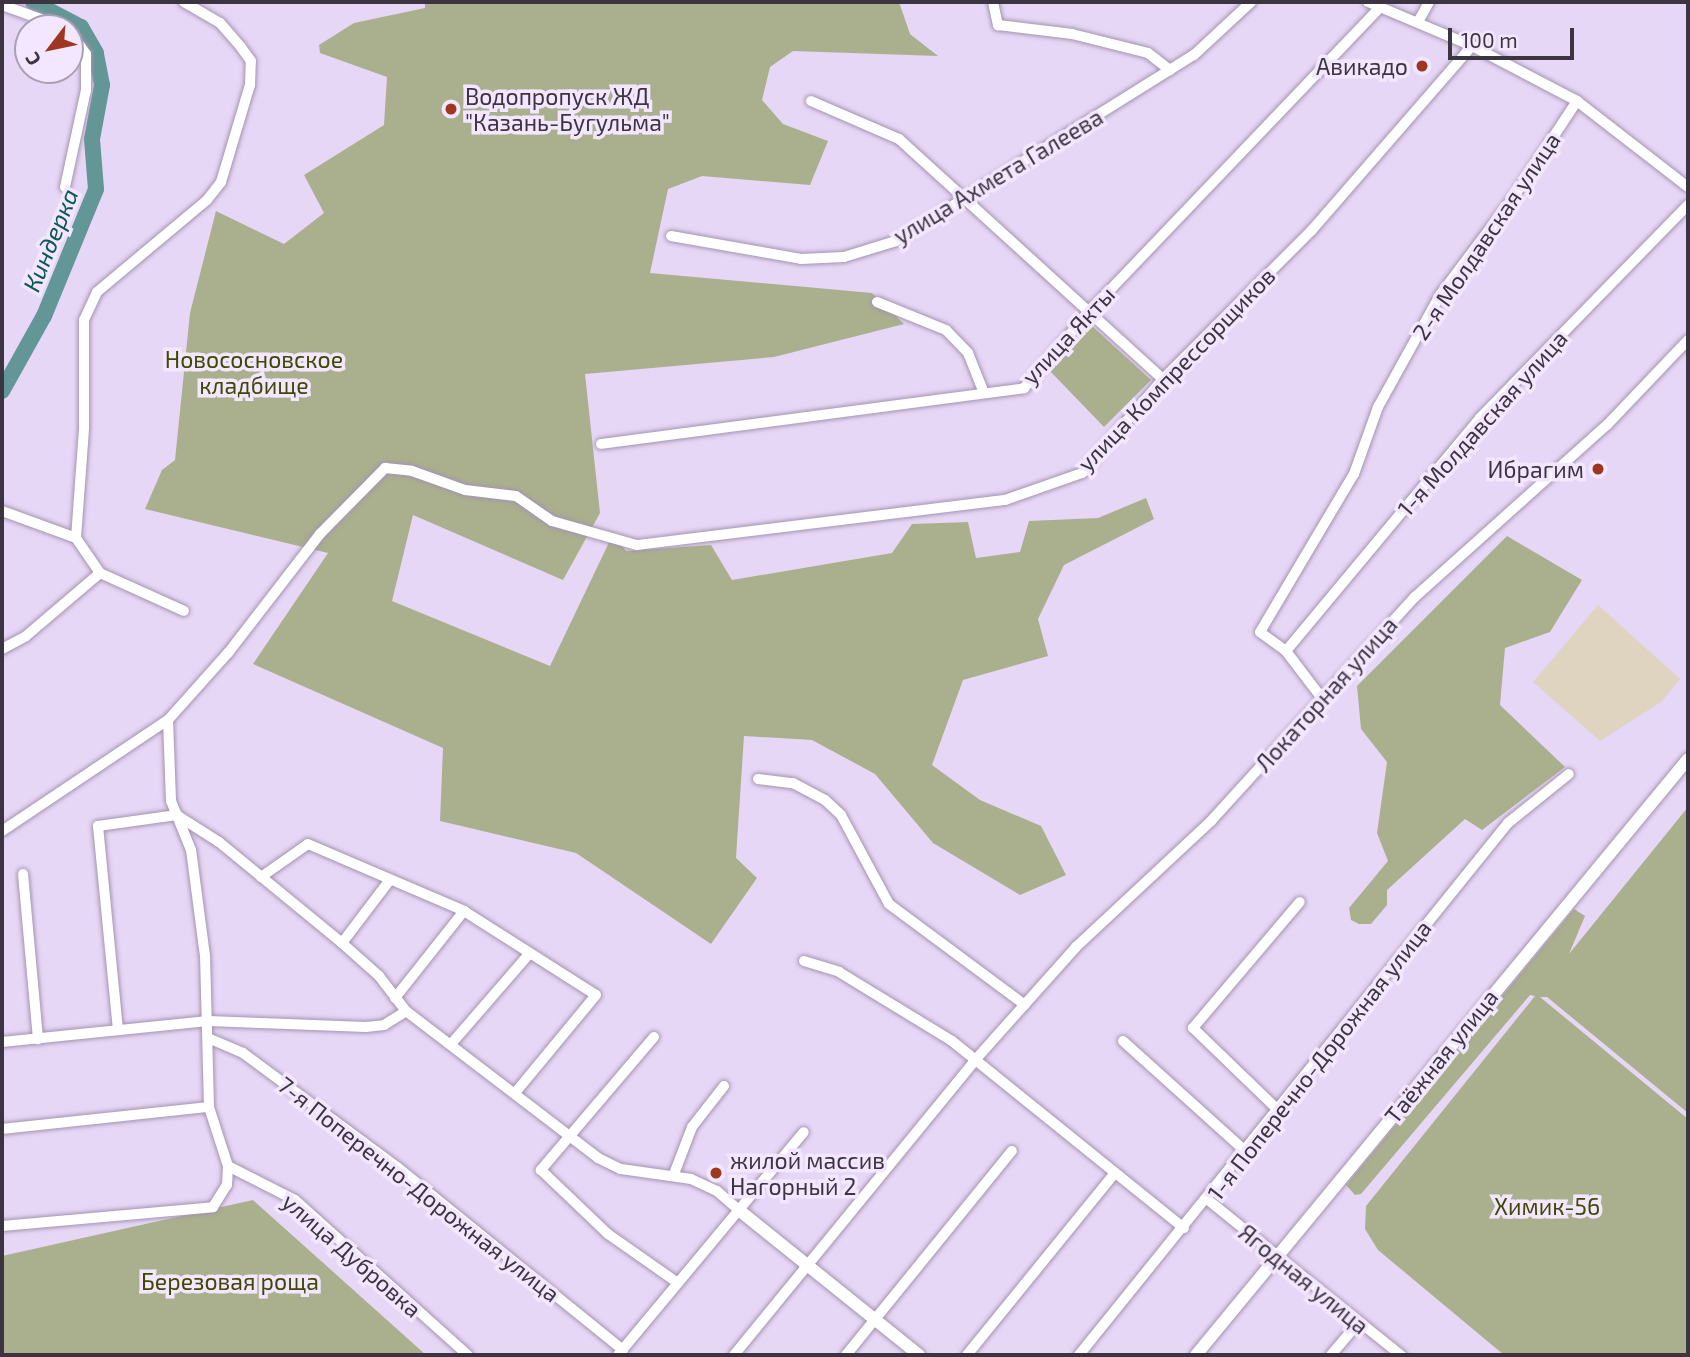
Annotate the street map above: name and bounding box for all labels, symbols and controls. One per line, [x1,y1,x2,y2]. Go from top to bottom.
north arrow [14,14,84,84]
scale bar [1452,14,1578,58]
text: 100 m [1461,27,1518,52]
text: С [20,48,45,70]
place label: Авикадо [1316,52,1408,80]
marker: Авикадо [1414,58,1430,74]
place label: Водопропуск ЖД "Казань-Бугульма" [465,82,670,136]
marker: Водопропуск ЖД "Казань-Бугульма" [443,101,459,117]
street label: улица Ахмета Галеева [888,103,1108,249]
street label: 2-я Молдавская улица [1406,127,1566,345]
water label: Киндерка [16,184,84,296]
street label: улица Компрессорщиков [1072,262,1280,476]
street label: улица Якты [1016,280,1120,390]
street label: 1-я Молдавская улица [1391,324,1573,522]
park label: Новососновское кладбище [165,345,343,399]
place label: Ибрагим [1487,455,1584,483]
marker: Ибрагим [1590,461,1606,477]
street label: Локаторная улица [1249,611,1403,777]
street label: 1-я Поперечно-Дорожная улица [1201,915,1437,1205]
street label: Таёжная улица [1379,983,1503,1129]
street label: 7-я Поперечно-Дорожная улица [273,1070,565,1308]
place label: жилой массив Нагорный 2 [730,1146,885,1200]
marker: жилой массив Нагорный 2 [708,1165,724,1181]
street label: улица Дубровка [277,1187,427,1323]
park label: Химик-56 [1494,1192,1600,1220]
street label: Ягодная улица [1234,1218,1374,1340]
park label: Березовая роща [141,1267,319,1295]

